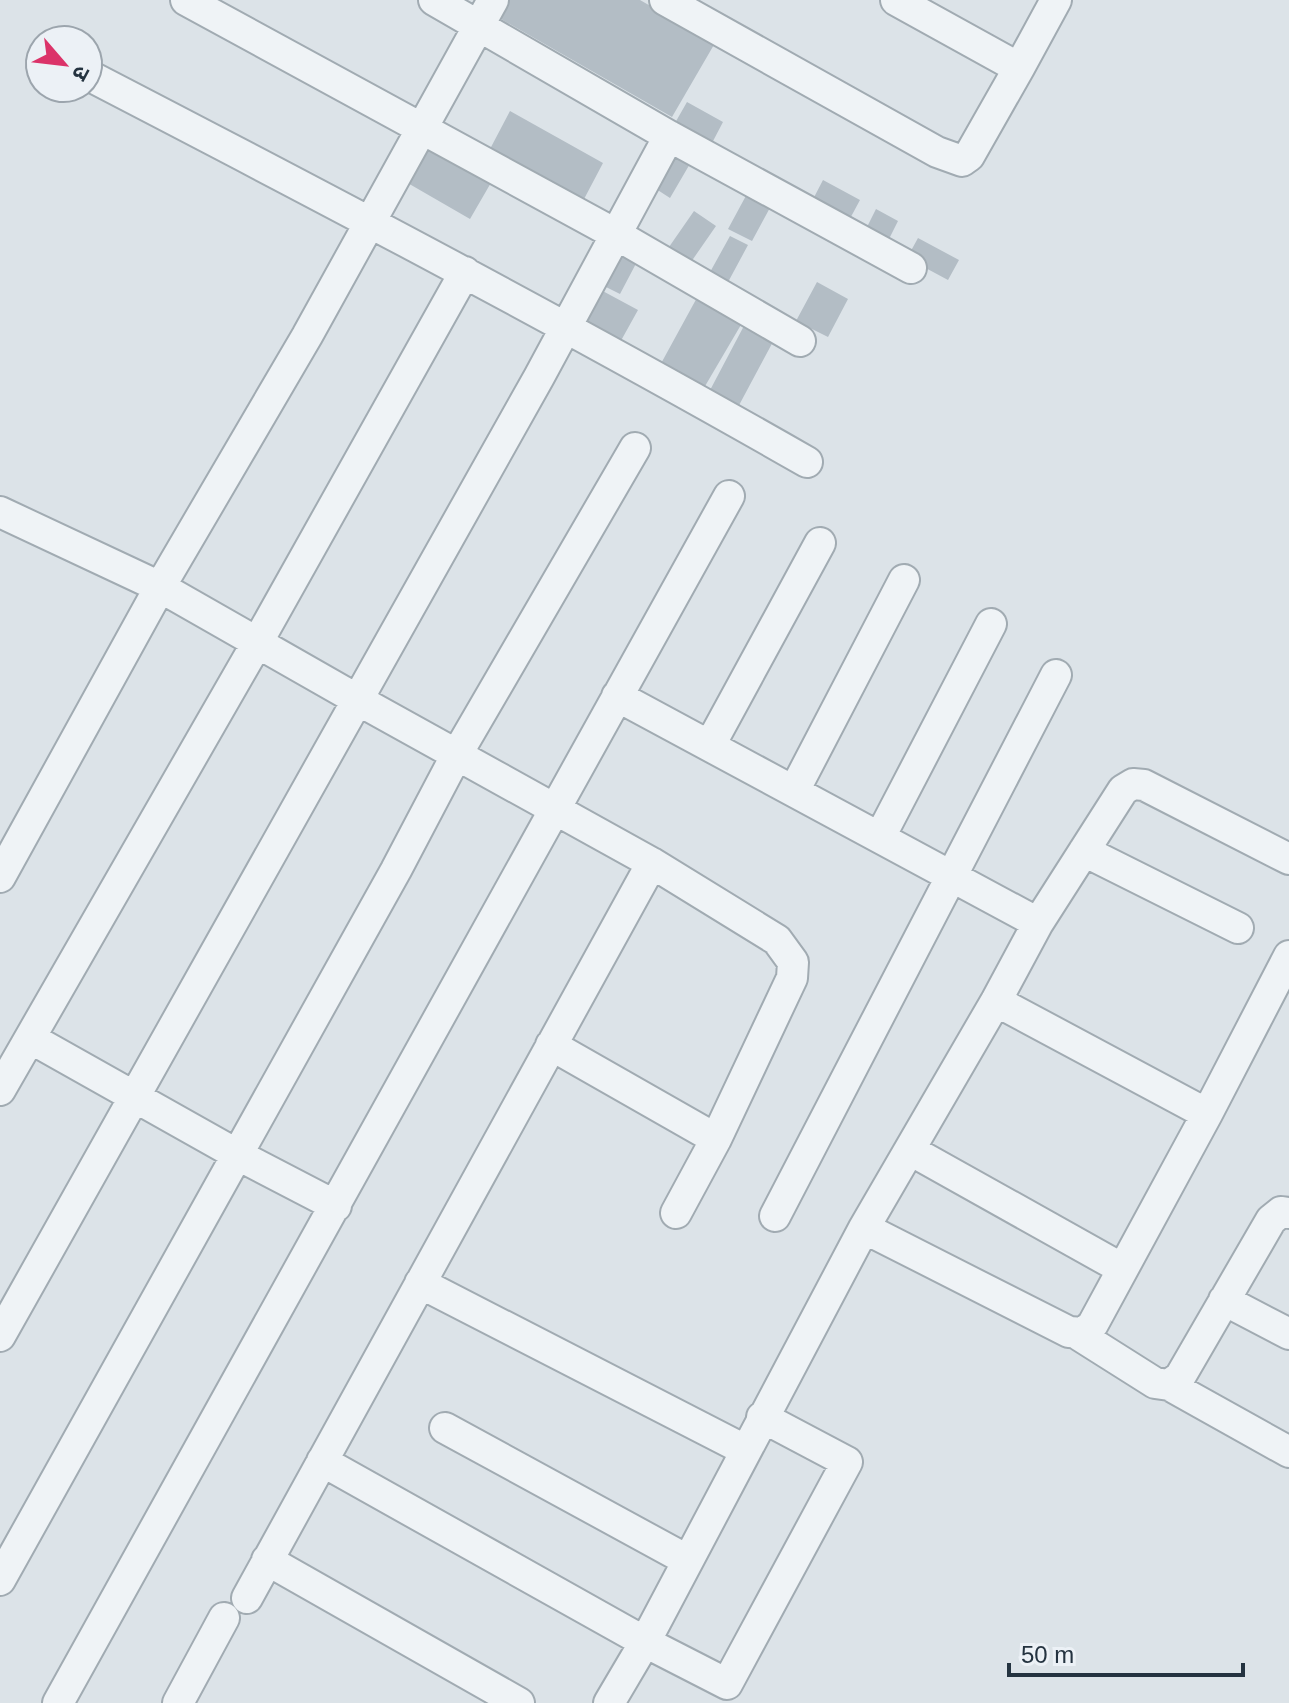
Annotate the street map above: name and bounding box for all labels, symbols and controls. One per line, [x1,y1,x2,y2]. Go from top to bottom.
north arrow [24,24,104,104]
text: उ [67,62,95,86]
scale bar [1009,1627,1243,1677]
text: 50 m [1021,1641,1074,1668]

